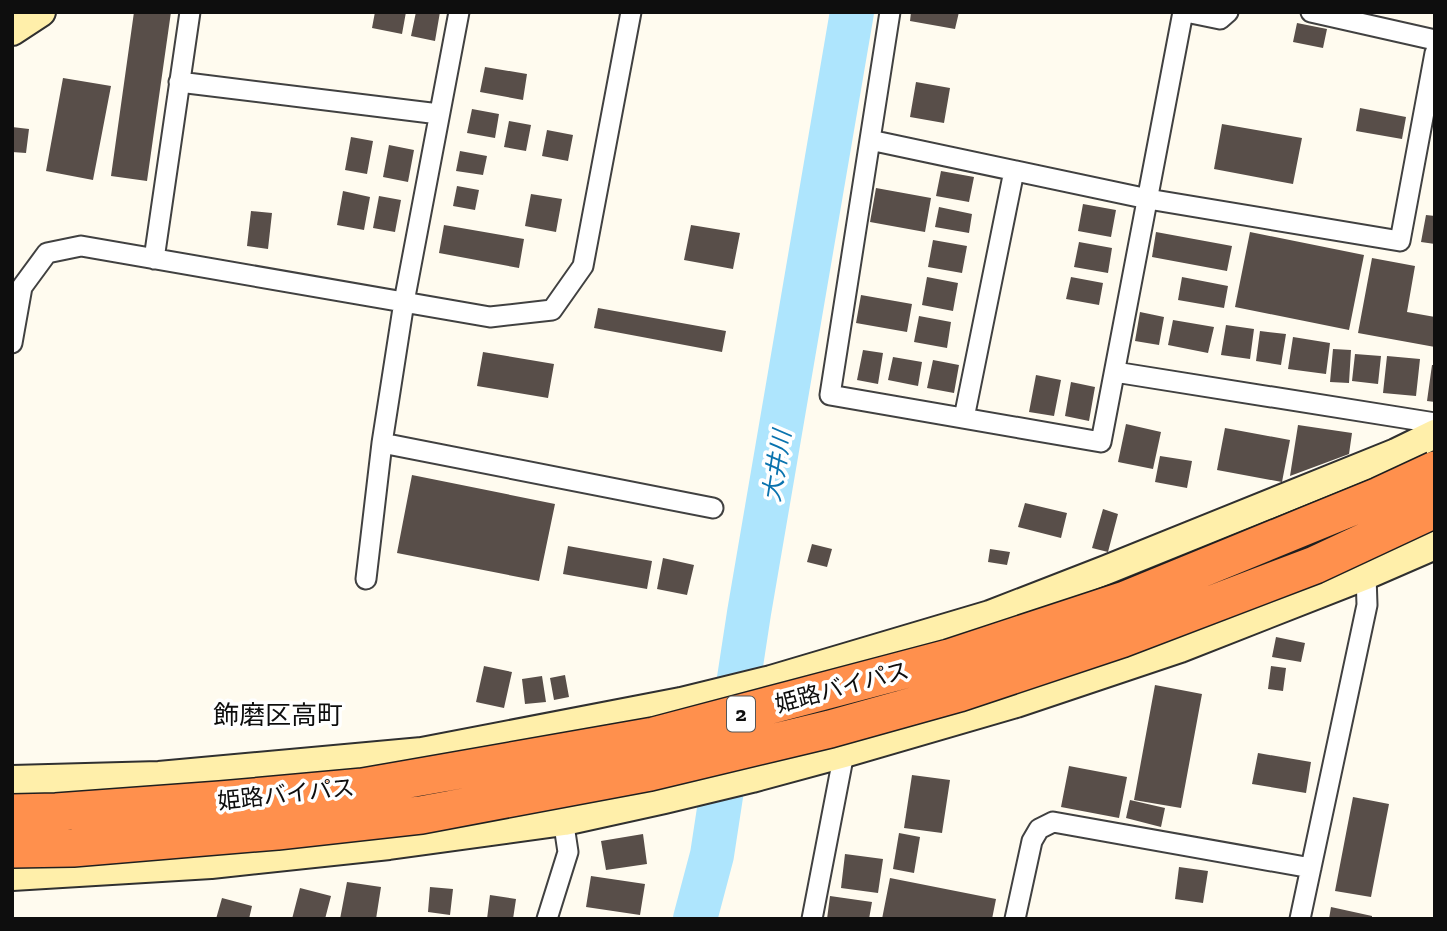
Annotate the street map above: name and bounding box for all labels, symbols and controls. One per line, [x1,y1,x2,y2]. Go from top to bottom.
water label: 大井川 [757,425,797,504]
street label: 姫路バイパス [772,656,912,718]
road number: 2 [727,696,755,732]
district label: 飾磨区高町 [213,699,343,731]
street label: 姫路バイパス [216,773,356,815]

